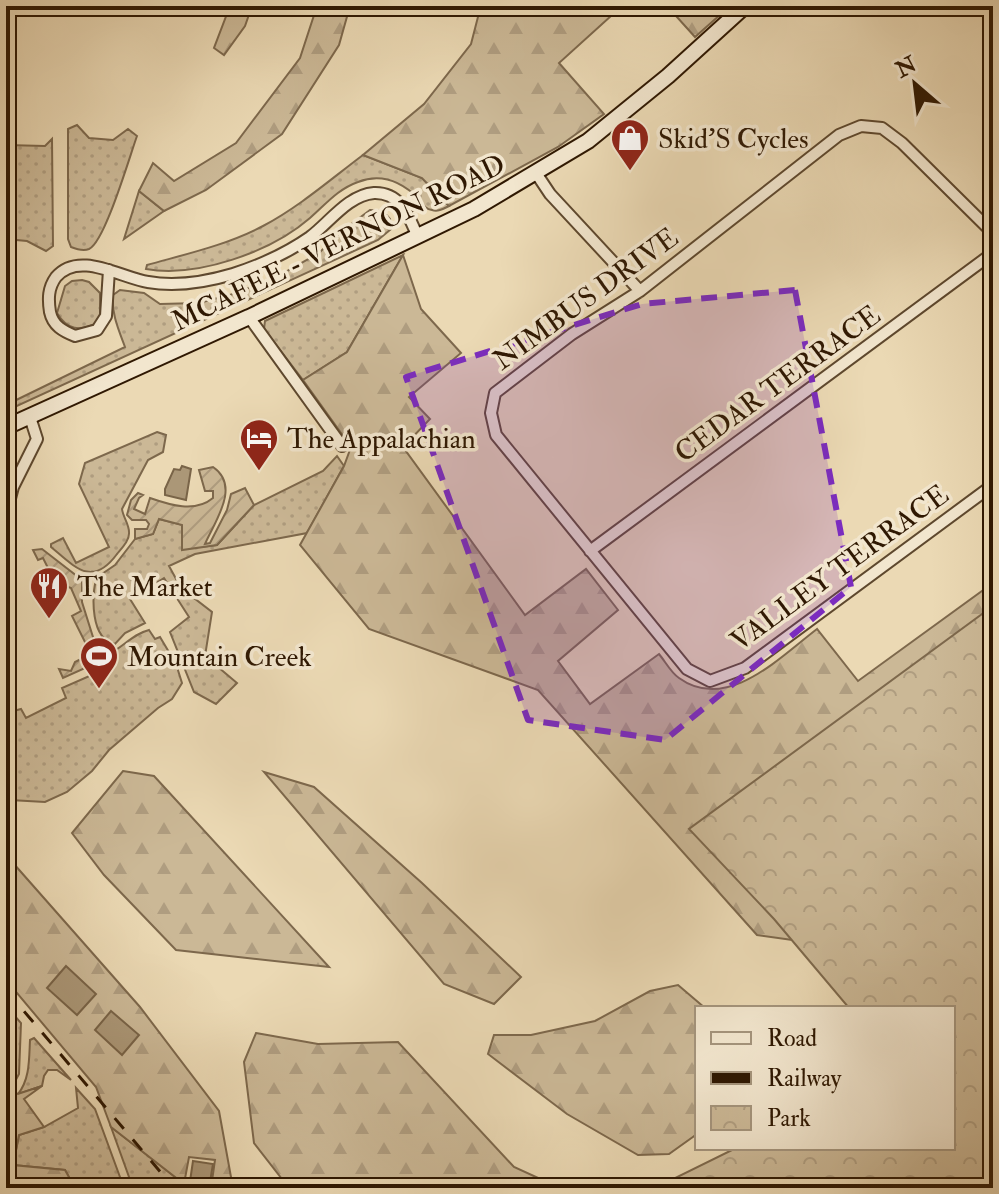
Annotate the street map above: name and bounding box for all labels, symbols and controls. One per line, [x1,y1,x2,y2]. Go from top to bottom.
north arrow [875,44,955,124]
text: N [890,50,922,85]
shop icon: Skid'S Cycles [609,117,651,172]
place label: Skid'S Cycles [658,122,809,157]
street label: MCAFEE - VERNON ROAD [166,147,511,340]
street label: NIMBUS DRIVE [487,220,685,378]
street label: CEDAR TERRACE [668,298,888,471]
hotel icon: The Appalachian [238,417,280,472]
place label: The Appalachian [287,422,476,457]
street label: VALLEY TERRACE [724,477,956,659]
restaurant icon: The Market [28,565,70,620]
place label: The Market [77,570,213,605]
sports icon: Mountain Creek [78,635,120,690]
place label: Mountain Creek [127,640,312,675]
legend [695,1006,955,1150]
text: Road [767,1023,817,1054]
text: Railway [767,1063,842,1094]
text: Park [767,1103,811,1134]

